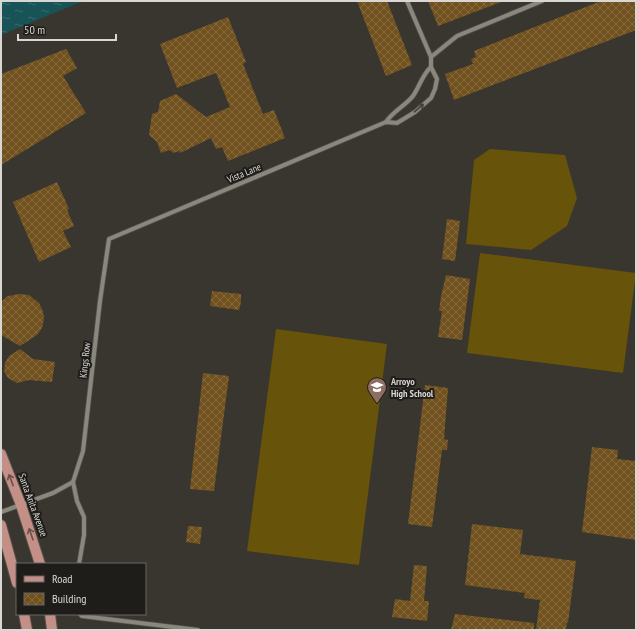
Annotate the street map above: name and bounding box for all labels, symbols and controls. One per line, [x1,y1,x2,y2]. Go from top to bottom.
scale bar [18,16,116,42]
text: 50 m [24,22,45,37]
one-way arrow [414,103,425,112]
street label: Vista Lane [224,160,263,186]
street label: Kings Row [77,341,93,379]
place label: Arroyo High School [390,375,434,400]
school or university icon: Arroyo High School [366,376,388,404]
street label: Santa Anita Avenue [16,472,50,538]
one-way arrow [7,474,15,486]
one-way arrow [27,528,34,541]
legend [16,563,146,615]
text: Road [52,571,72,586]
text: Building [52,591,87,606]

